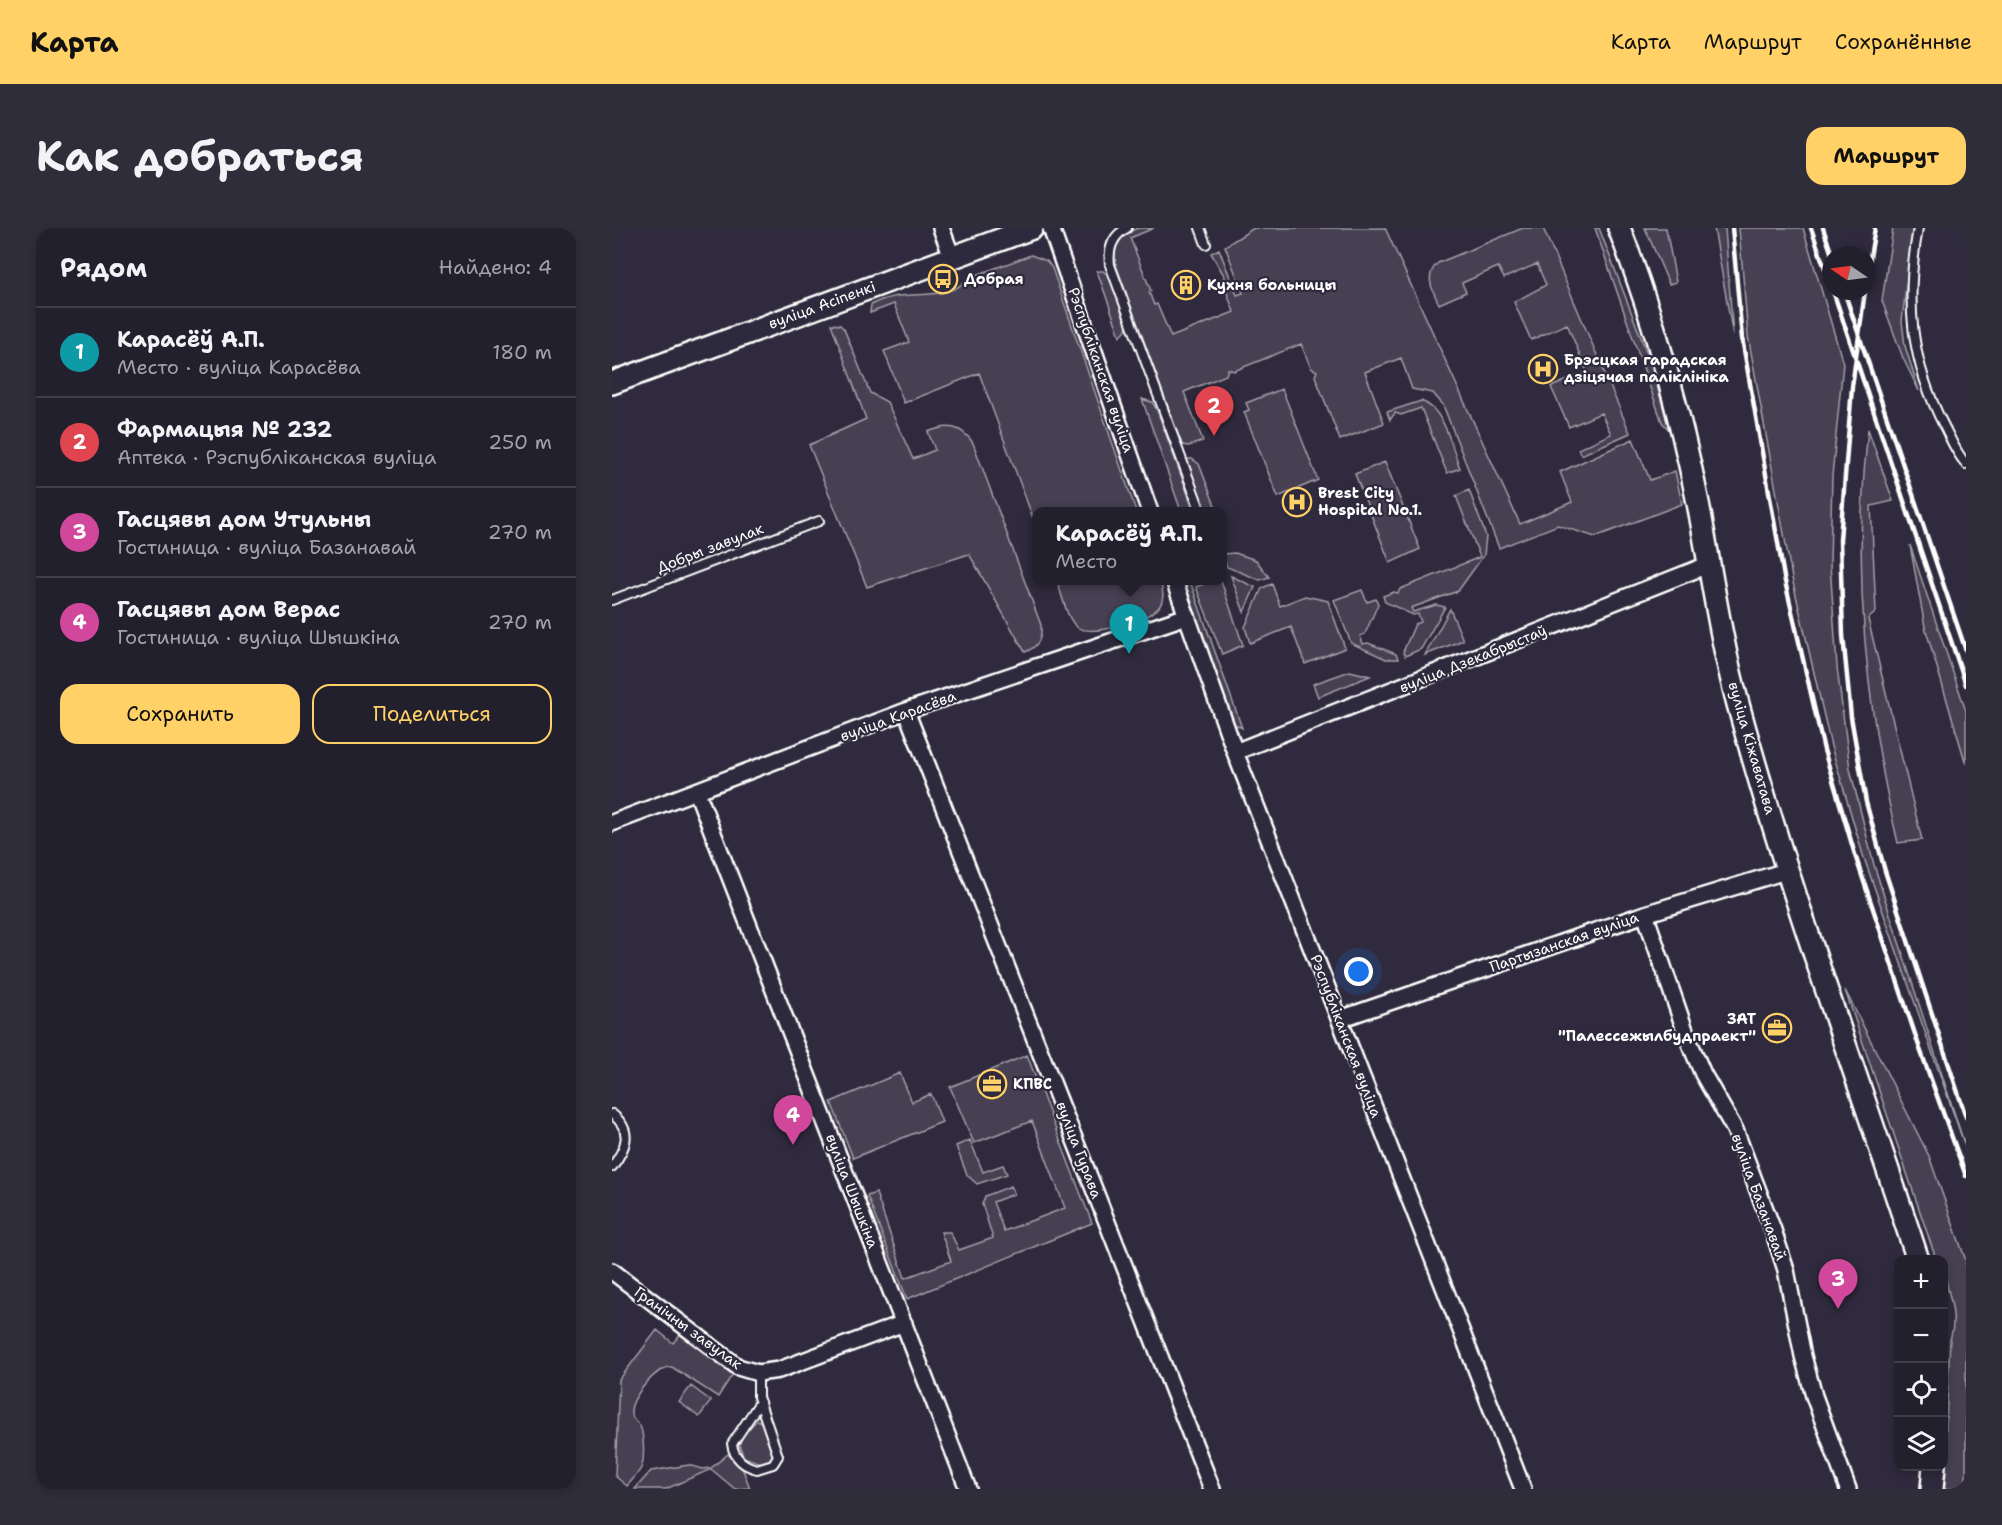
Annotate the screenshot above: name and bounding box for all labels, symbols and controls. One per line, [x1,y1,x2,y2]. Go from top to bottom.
text: Карта [30,23,119,61]
text: Карта [1611,28,1671,56]
text: Маршрут [1704,28,1802,56]
text: Сохранённые [1835,28,1972,56]
button: Маршрут [1806,127,1966,185]
text: Как добраться [36,128,364,184]
north arrow [1822,246,1876,300]
text: Рядом [60,250,147,285]
text: Найдено: 4 [439,254,552,280]
bus stop icon: Добрая [927,263,959,295]
place label: Добрая [964,269,1024,289]
building icon: Кухня больницы [1170,269,1202,301]
place label: Кухня больницы [1207,275,1336,295]
street label: вуліца Асіпенкі [766,276,878,334]
street label: Рэспубліканская вуліца [1063,285,1139,456]
text: Карасёў А.П. [117,325,265,354]
text: 1 [75,339,84,365]
text: 180 m [492,339,552,365]
place label: Брэсцкая гарадская дзіцячая паліклініка [1564,350,1730,387]
hospital icon: Брэсцкая гарадская дзіцячая паліклініка [1527,353,1559,385]
text: Место · вуліца Карасёва [117,354,361,380]
pin: 2 [1194,386,1234,436]
text: Фармацыя № 232 [117,415,332,444]
text: 2 [73,429,87,455]
text: 250 m [488,429,552,455]
text: Аптека · Рэспубліканская вуліца [117,444,436,470]
place label: Brest City Hospital No.1. [1318,483,1422,520]
hospital icon: Brest City Hospital No.1. [1281,486,1313,518]
text: Гасцявы дом Утульны [117,505,371,534]
popup [1032,507,1227,585]
street label: Добры завулак [654,518,766,578]
text: 3 [73,519,87,545]
text: 270 m [488,519,552,545]
text: Карасёў А.П. [1056,519,1203,548]
text: Гостиница · вуліца Базанавай [117,534,416,560]
text: Место [1056,548,1117,574]
text: Гасцявы дом Верас [117,595,340,624]
pin: 1 [1110,604,1148,654]
text: 4 [73,609,87,635]
text: 270 m [488,609,552,635]
street label: вуліца Дзекабрыстаў [1396,620,1550,698]
text: Гостиница · вуліца Шышкіна [117,624,400,650]
street label: вуліца Кіжаватава [1724,679,1781,817]
button: Сохранить [60,684,300,744]
button: Поделиться [312,684,552,744]
street label: вуліца Карасёва [837,686,959,746]
street label: Партызанская вуліца [1487,907,1642,977]
street label: Рэспубліканская вуліца [1306,952,1387,1121]
your location [1344,957,1373,986]
place label: ЗАТ "Палессежылбудпраект" [1558,1009,1757,1046]
office icon: ЗАТ "Палессежылбудпраект" [1761,1012,1793,1044]
office icon: КПВС [976,1068,1008,1100]
place label: КПВС [1013,1074,1052,1094]
pin: 4 [774,1096,813,1145]
street label: вуліца Гурава [1051,1099,1107,1202]
street label: вуліца Шышкіна [821,1131,883,1252]
street label: вуліца Базанавай [1727,1131,1791,1263]
map controls [1894,1255,1948,1471]
button: + [1894,1255,1948,1309]
pin: 3 [1818,1260,1858,1309]
street label: Гранічны завулак [630,1282,746,1374]
button: − [1894,1309,1948,1363]
button: locate [1894,1363,1948,1417]
button: layers [1894,1417,1948,1471]

